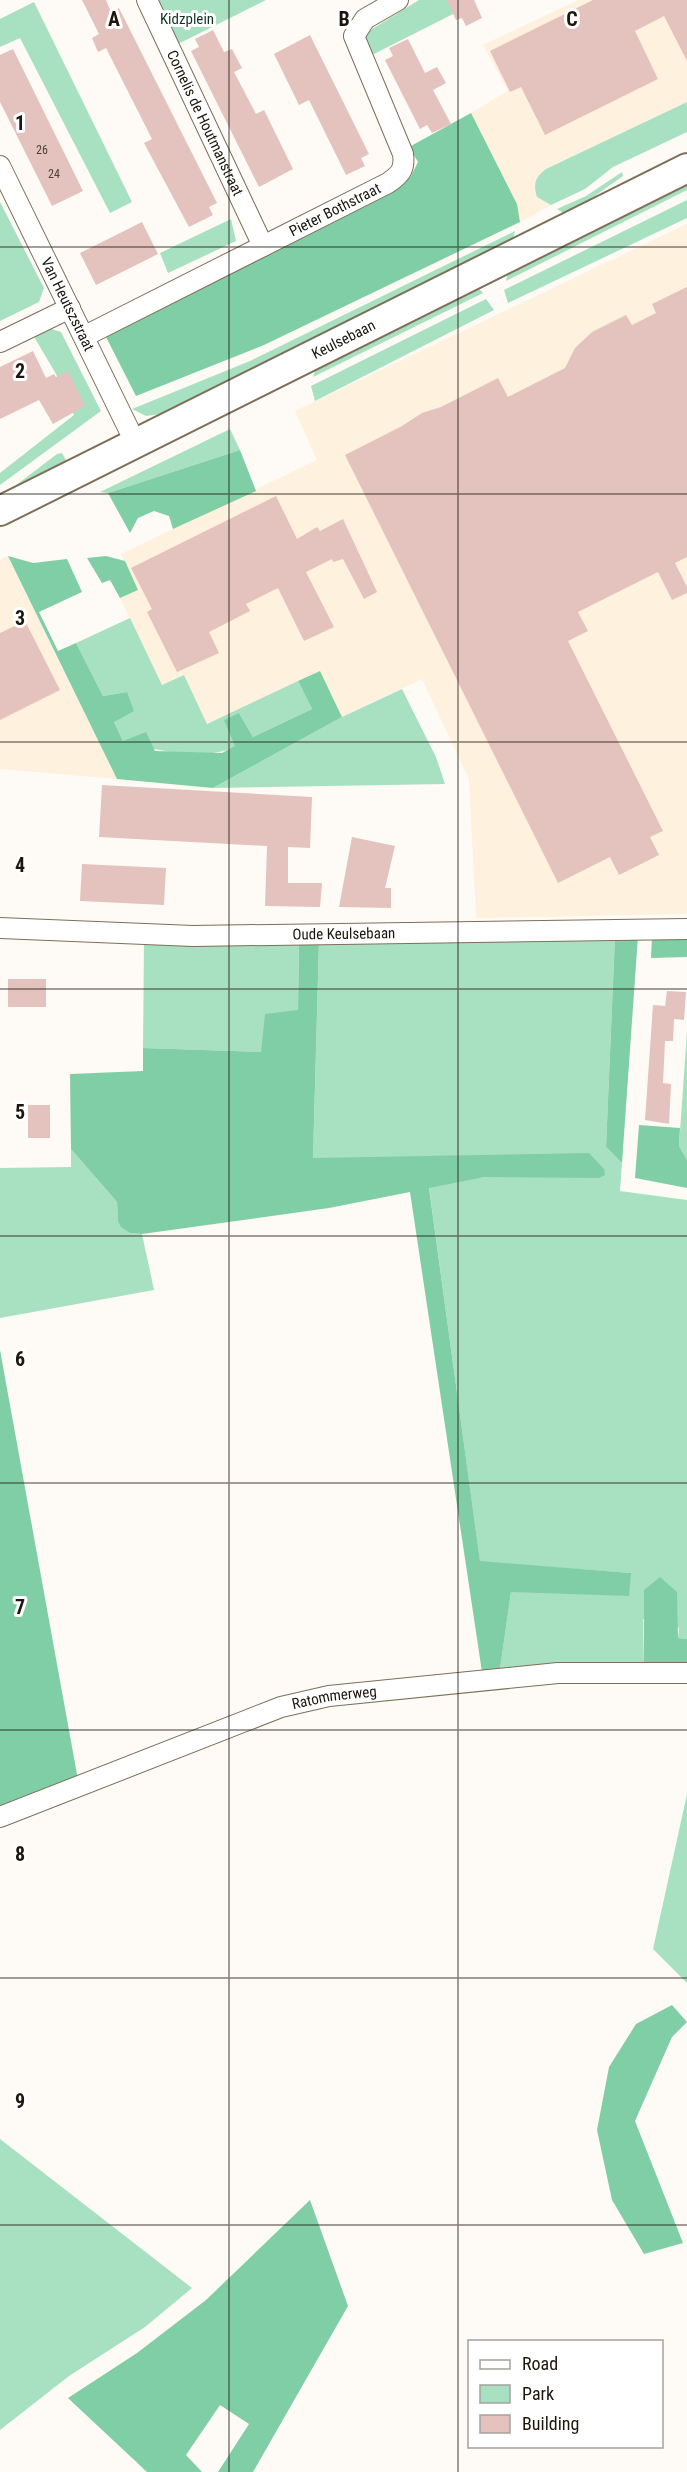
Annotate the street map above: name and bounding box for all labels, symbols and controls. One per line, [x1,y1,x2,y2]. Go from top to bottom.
text: A [108,7,120,31]
text: B [338,7,350,31]
text: C [566,7,578,31]
park label: Kidzplein [160,10,214,28]
street label: Cornelis de Houtmanstraat [163,47,247,199]
text: 1 [15,111,25,135]
house number: 26 [36,143,48,157]
house number: 24 [48,167,60,181]
street label: Pieter Bothstraat [286,179,384,240]
street label: Van Heutszstraat [37,255,98,354]
street label: Keulsebaan [309,316,378,363]
text: 2 [15,359,25,383]
text: 3 [15,606,25,630]
text: 4 [15,853,25,877]
street label: Oude Keulsebaan [292,924,395,944]
text: 5 [15,1100,25,1124]
text: 6 [15,1347,25,1371]
text: 7 [15,1595,25,1619]
street label: Ratommerweg [290,1682,377,1713]
text: 8 [15,1842,25,1866]
text: 9 [15,2089,25,2113]
legend [468,2340,663,2448]
text: Road [522,2353,558,2374]
text: Park [522,2383,554,2404]
text: Building [522,2413,579,2434]

